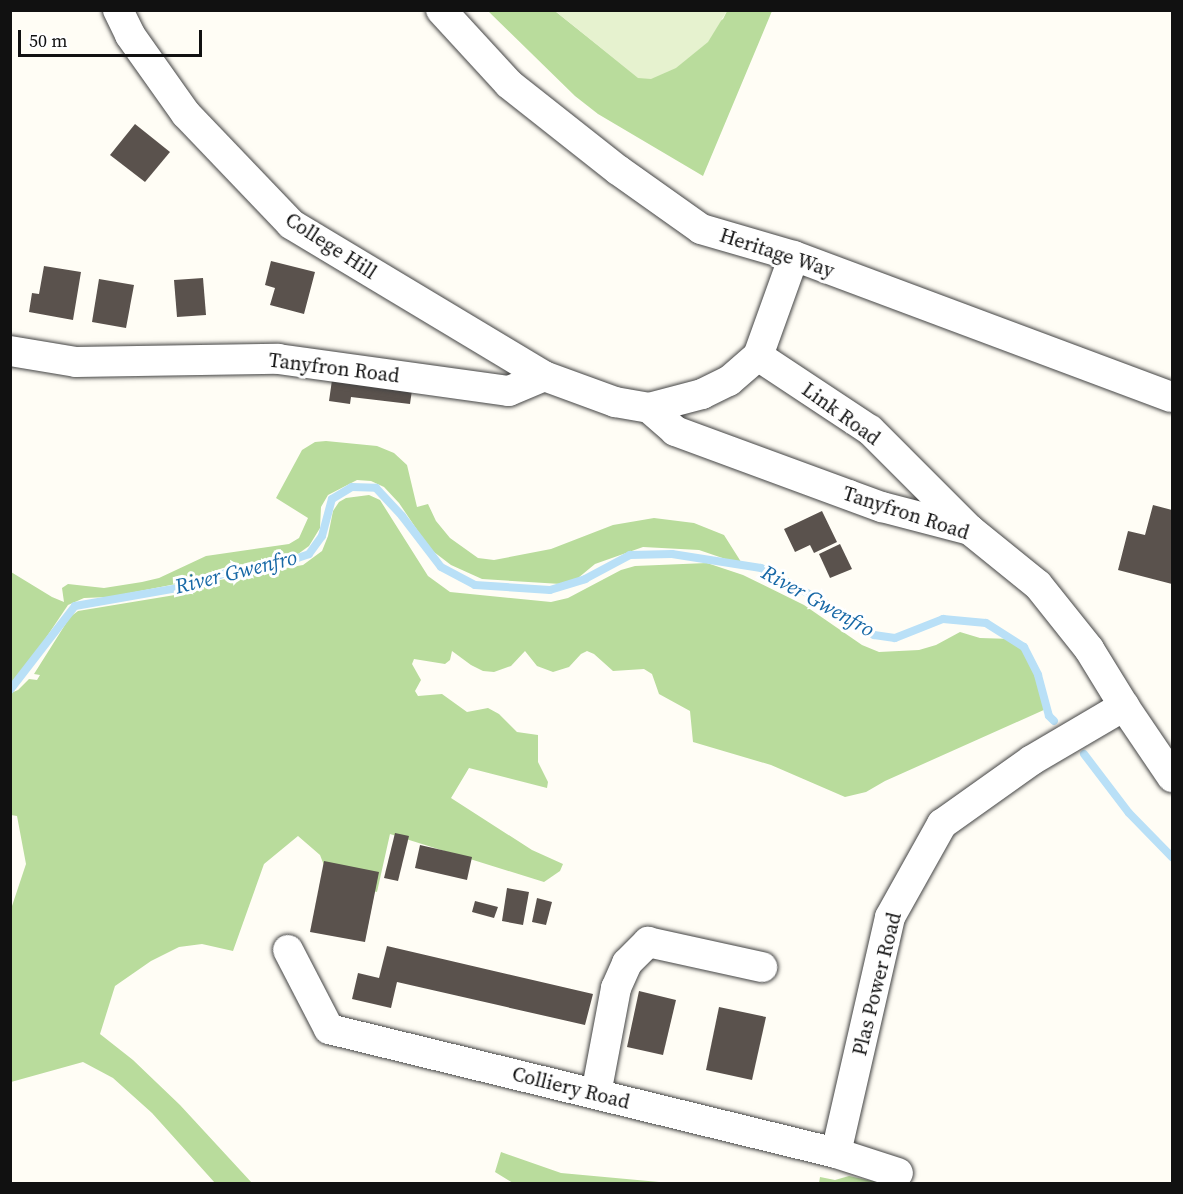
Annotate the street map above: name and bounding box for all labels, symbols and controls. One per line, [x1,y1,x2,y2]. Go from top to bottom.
scale bar [21,18,206,56]
text: 50 m [29,28,67,53]
street label: College Hill [281,208,381,284]
street label: Heritage Way [716,223,838,283]
street label: Tanyfron Road [267,348,401,388]
street label: Link Road [797,378,885,450]
street label: Tanyfron Road [840,481,972,545]
water label: River Gwenfro [172,545,300,599]
water label: River Gwenfro [757,560,879,642]
street label: Plas Power Road [848,910,906,1058]
street label: Colliery Road [510,1062,632,1114]

